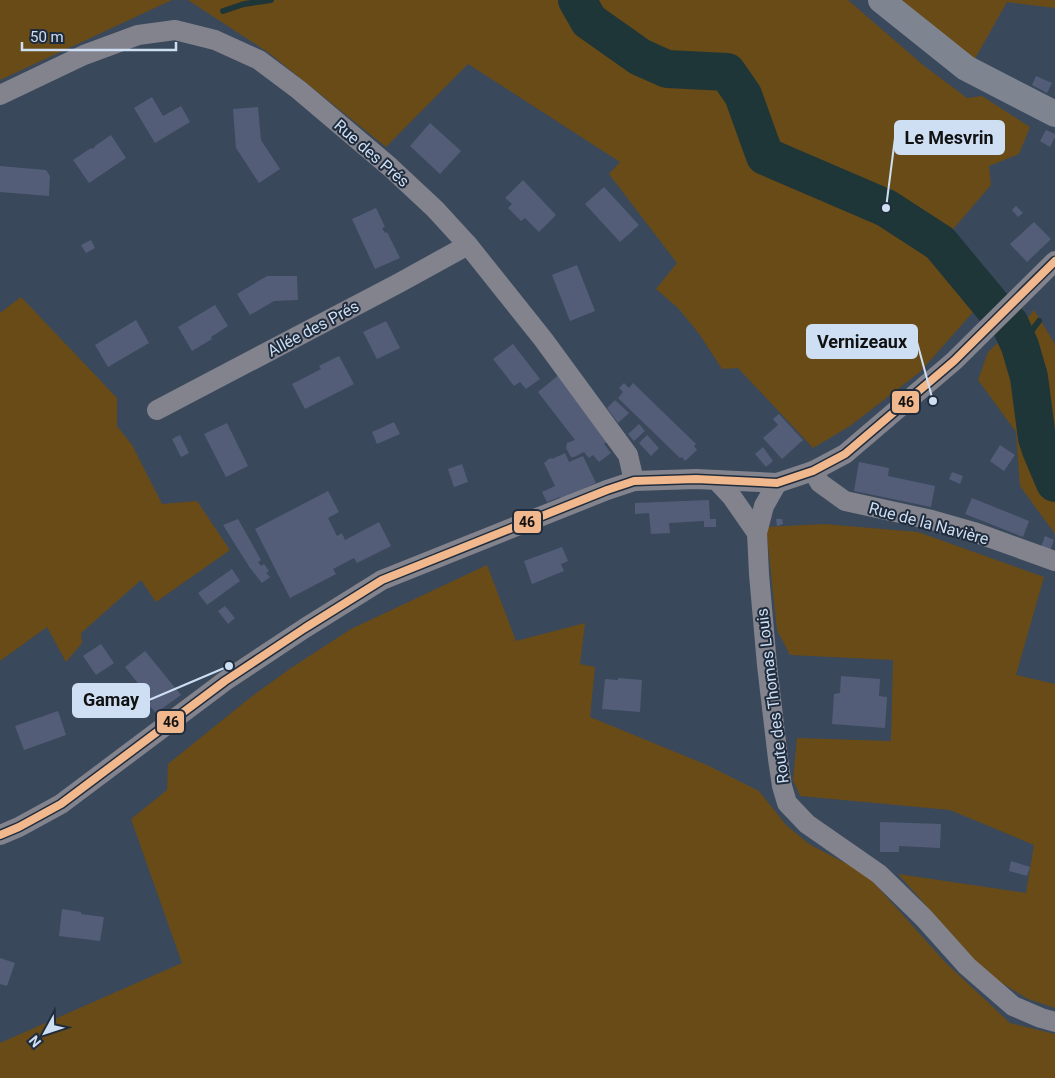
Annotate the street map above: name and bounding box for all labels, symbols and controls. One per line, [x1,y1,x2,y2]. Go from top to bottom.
scale bar [22,20,176,52]
text: 50 m [30,28,64,46]
street label: Rue des Prés [330,116,413,191]
callout: Le Mesvrin [895,121,1004,154]
text: Le Mesvrin [904,127,994,148]
street label: Allée des Prés [264,296,362,361]
callout: Vernizeaux [807,325,917,358]
text: Vernizeaux [817,331,908,352]
line badge: 46 [891,390,920,414]
text: 46 [898,394,914,410]
street label: Rue de la Navière [867,498,991,549]
line badge: 46 [513,510,542,534]
text: 46 [519,514,535,530]
street label: Route des Thomas Louis [752,607,793,784]
callout: Gamay [73,684,149,717]
text: Gamay [83,689,140,710]
line badge: 46 [156,710,185,734]
text: 46 [163,714,179,730]
north arrow [20,1008,70,1058]
text: N [26,1032,44,1050]

